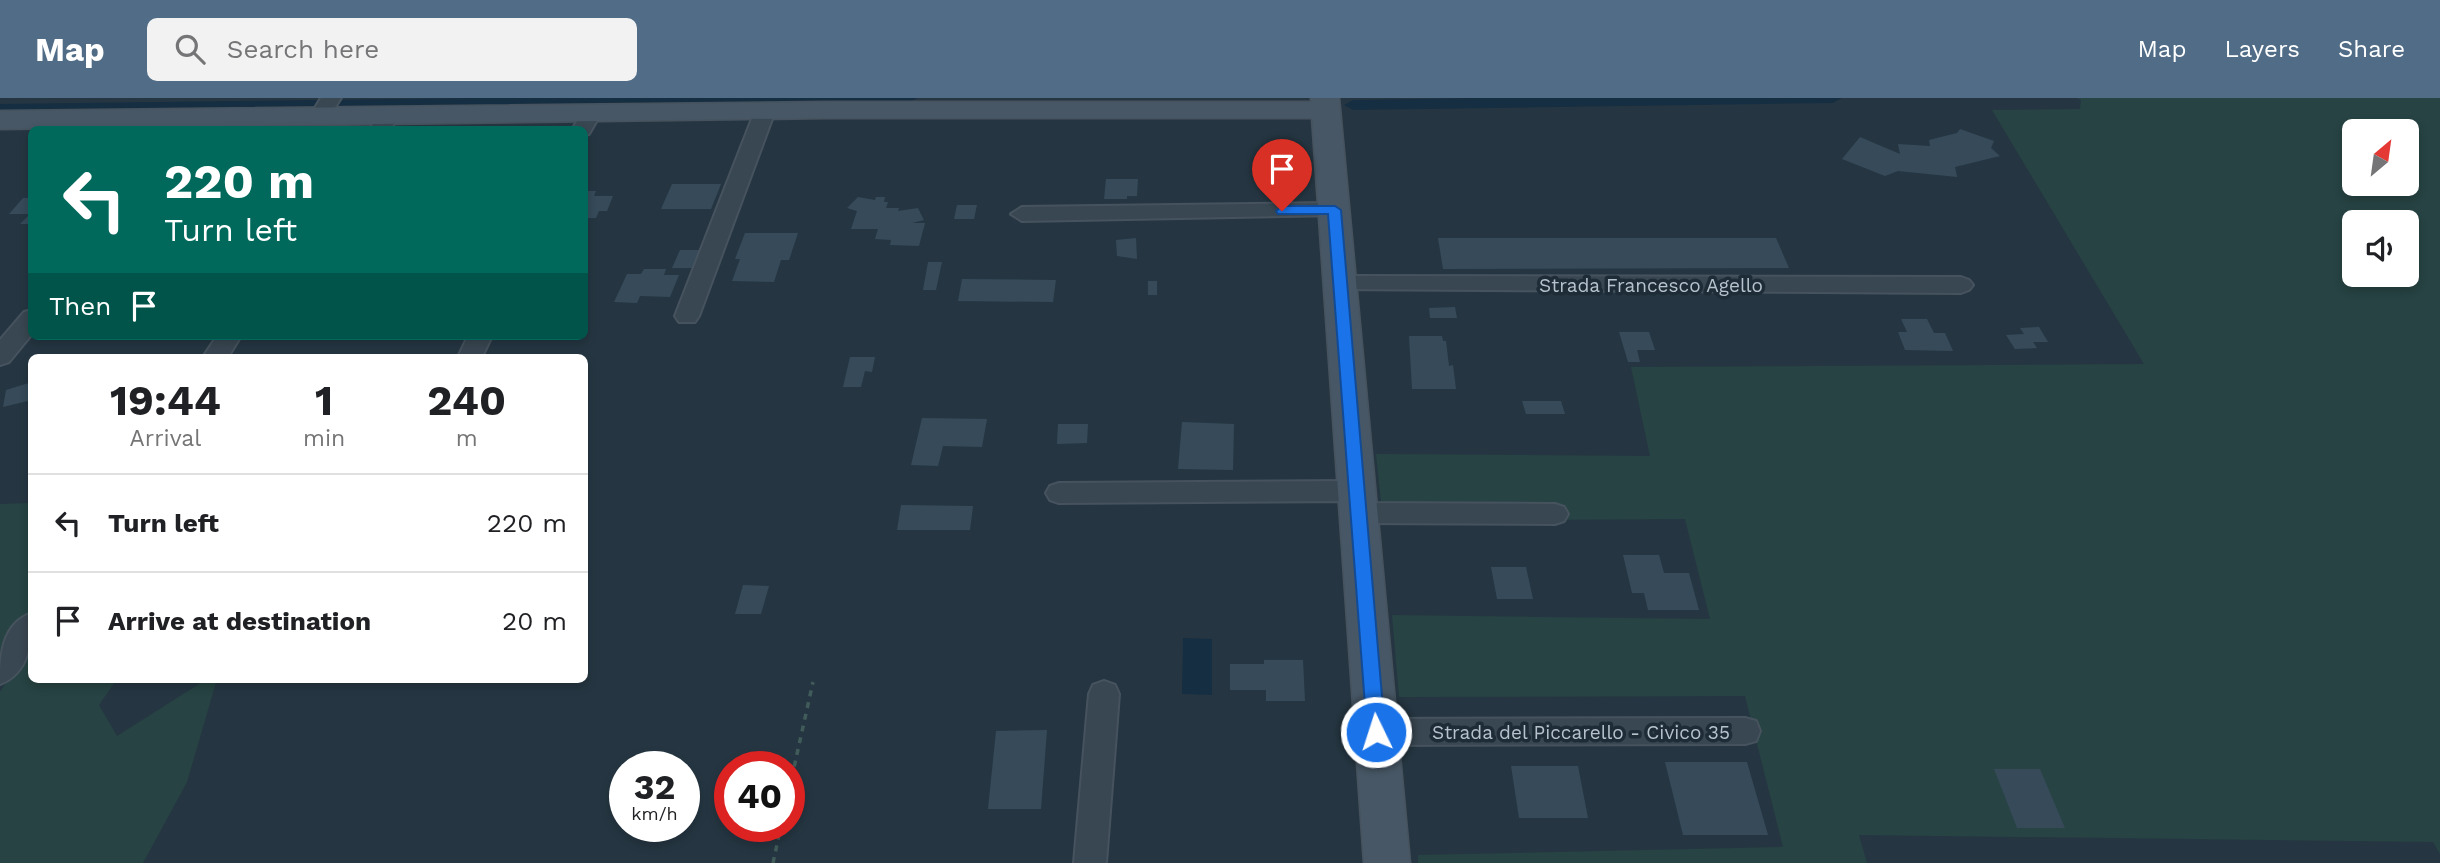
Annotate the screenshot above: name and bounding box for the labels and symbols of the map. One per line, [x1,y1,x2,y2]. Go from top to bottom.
north arrow [2342,119,2418,196]
pin [1252,139,1312,211]
street label: Strada Francesco Agello [1539,274,1763,297]
position arrow [1339,695,1413,769]
street label: Strada del Piccarello - Civico 35 [1432,721,1730,744]
speed limit sign: 40 [714,751,805,842]

